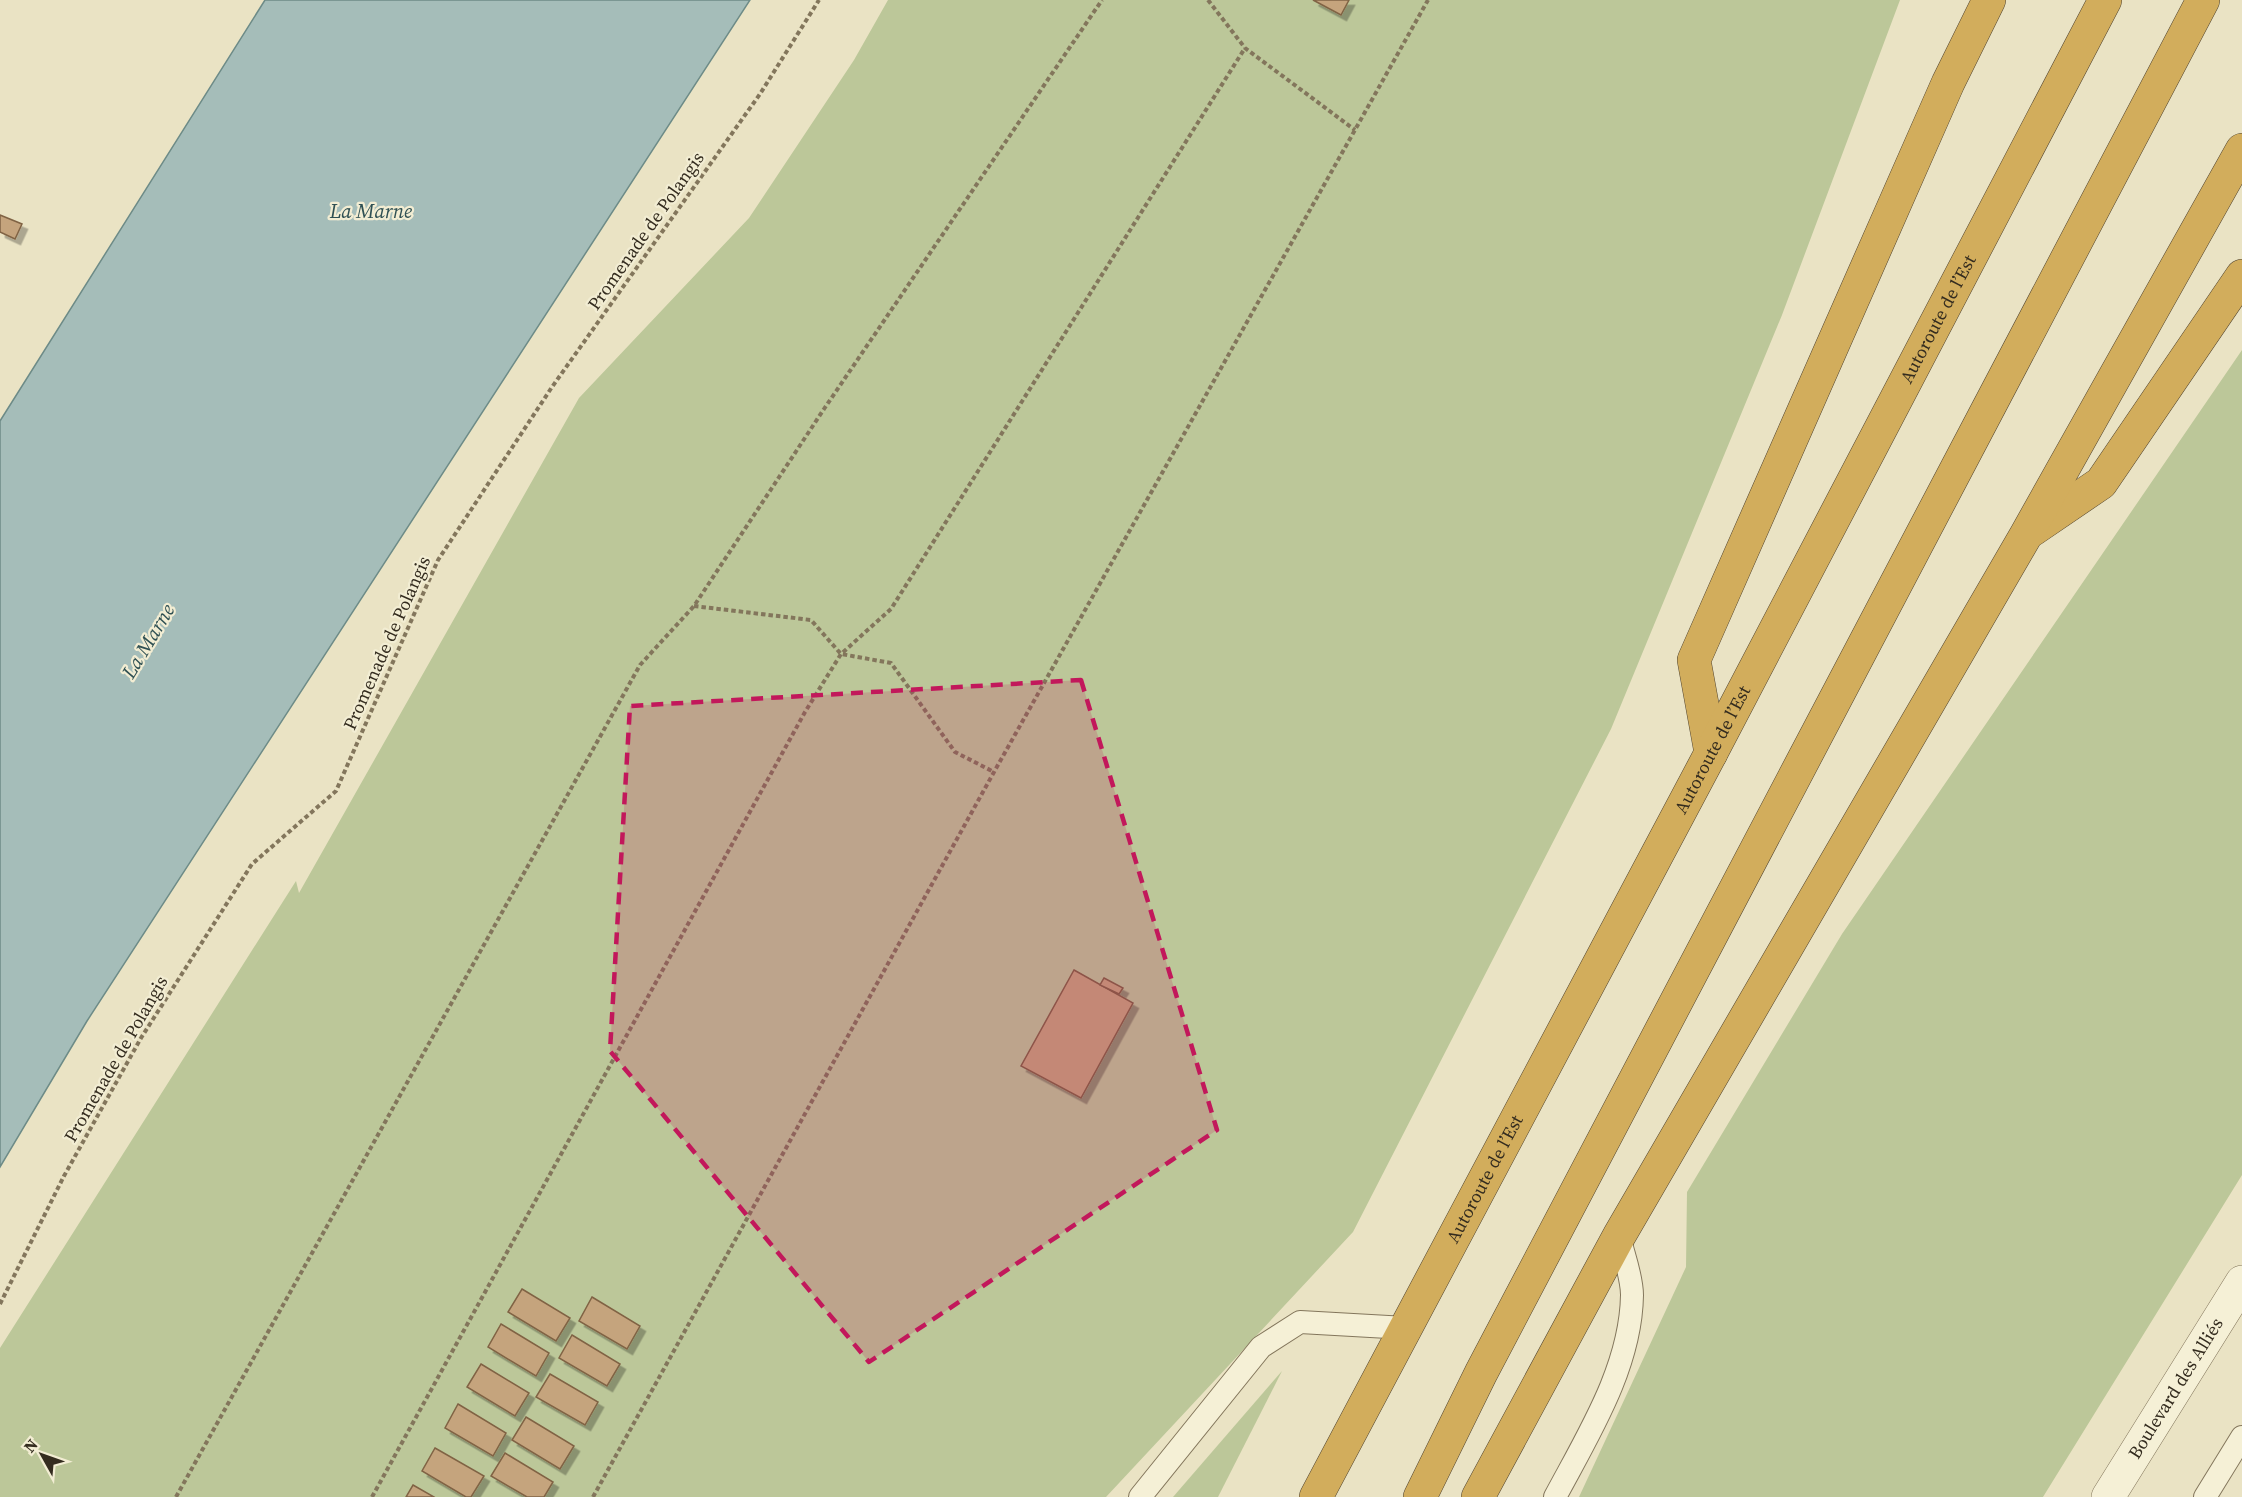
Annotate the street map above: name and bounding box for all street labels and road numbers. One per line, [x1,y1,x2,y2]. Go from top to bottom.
street label: Promenade de Polangis [581,146,710,315]
street label: Autoroute de l’Est [1894,250,1982,387]
street label: Promenade de Polangis [337,552,436,734]
street label: Autoroute de l’Est [1668,681,1756,818]
street label: Promenade de Polangis [58,971,173,1146]
street label: Autoroute de l’Est [1440,1110,1529,1247]
street label: Boulevard des Alliés [2122,1313,2229,1464]

